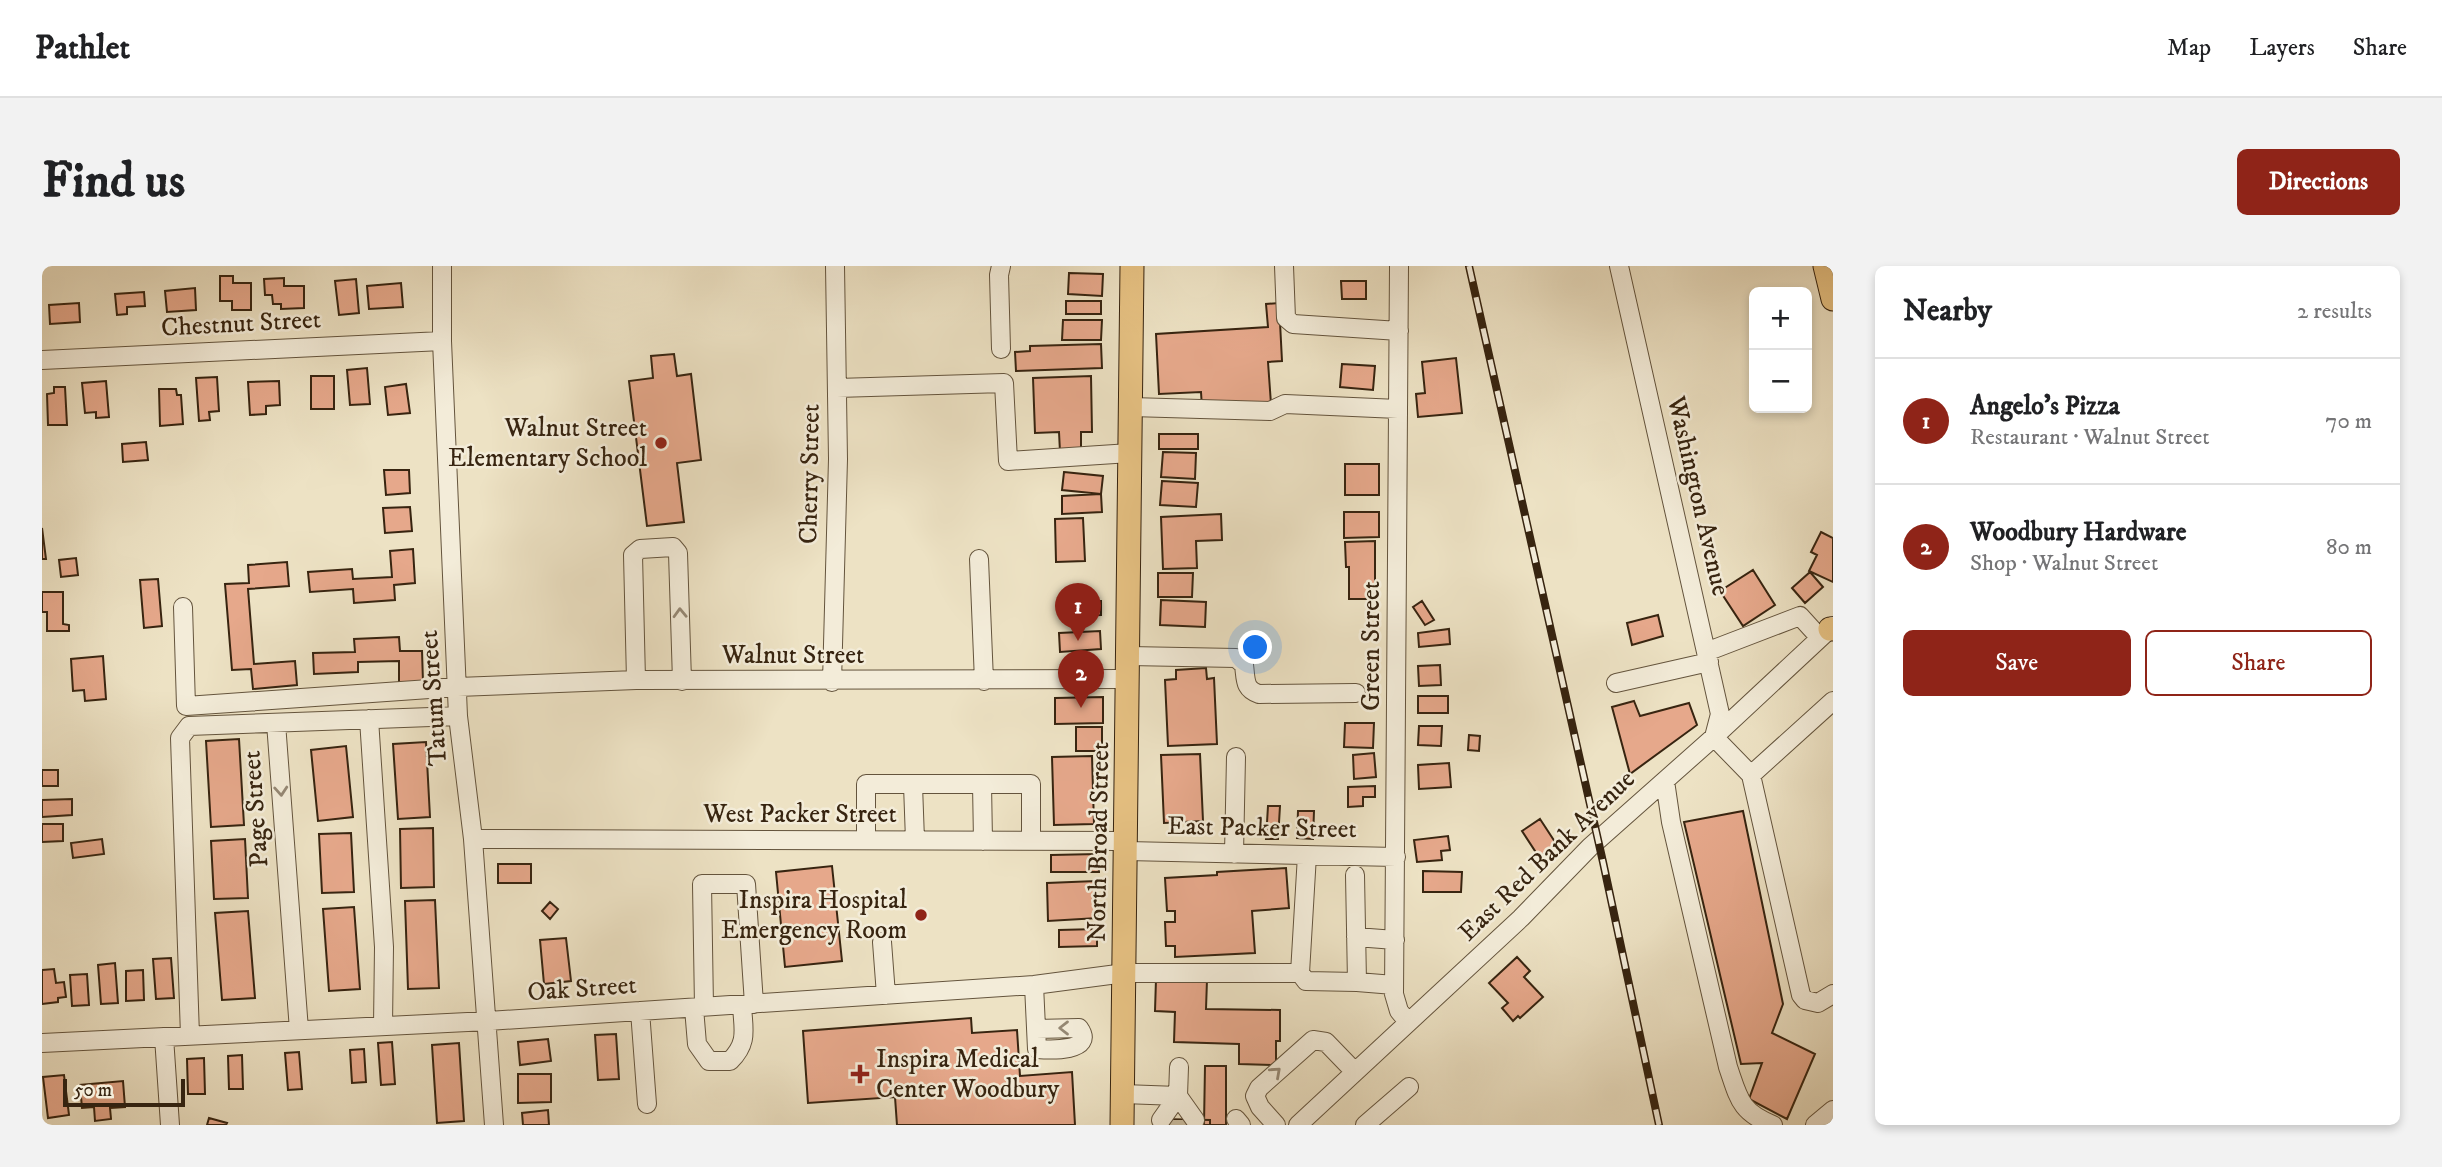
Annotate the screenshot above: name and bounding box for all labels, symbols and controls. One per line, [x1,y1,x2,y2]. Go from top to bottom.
text: Pathlet [35,28,130,69]
text: Map [2167,33,2211,63]
text: Layers [2249,33,2315,63]
text: Share [2353,33,2407,63]
button: Directions [2237,149,2400,215]
text: Find us [42,151,185,213]
map controls [1749,287,1812,413]
button: + [1749,287,1812,350]
text: Nearby [1903,293,1992,330]
text: 2 results [2297,297,2372,326]
street label: Chestnut Street [160,303,322,345]
button: − [1749,350,1812,413]
text: Angelo's Pizza [1970,390,2120,423]
street label: Washington Avenue [1659,392,1737,599]
street label: Cherry Street [792,404,828,544]
text: 1 [1922,407,1930,436]
text: 70 m [2325,407,2372,436]
place label: Walnut Street Elementary School [448,412,647,475]
text: Restaurant · Walnut Street [1970,423,2210,452]
marker: Walnut Street Elementary School [653,435,669,451]
text: Woodbury Hardware [1970,516,2187,549]
text: 2 [1920,533,1932,562]
text: 80 m [2326,533,2372,562]
text: Shop · Walnut Street [1970,549,2158,578]
street label: Green Street [1355,581,1388,711]
pin: 1 [1055,583,1101,641]
one-way arrow [672,607,688,617]
street label: Tatum Street [413,629,455,767]
your location [1238,630,1272,664]
button: Save [1903,630,2131,696]
button: Share [2145,630,2372,696]
street label: Walnut Street [721,639,864,672]
pin: 2 [1058,650,1104,708]
street label: North Broad Street [1081,742,1117,942]
street label: Page Street [235,750,277,868]
street label: East Red Bank Avenue [1452,763,1642,949]
one-way arrow [273,786,288,797]
street label: West Packer Street [702,798,897,831]
street label: East Packer Street [1167,810,1357,846]
place label: Inspira Hospital Emergency Room [721,884,907,947]
marker: Inspira Hospital Emergency Room [913,907,929,923]
street label: Oak Street [526,969,638,1009]
one-way arrow [1058,1020,1069,1036]
place label: Inspira Medical Center Woodbury [876,1043,1060,1106]
marker: Inspira Medical Center Woodbury [850,1064,870,1084]
one-way arrow [1268,1068,1281,1081]
scale bar [63,1076,186,1108]
text: 50 m [74,1079,112,1102]

